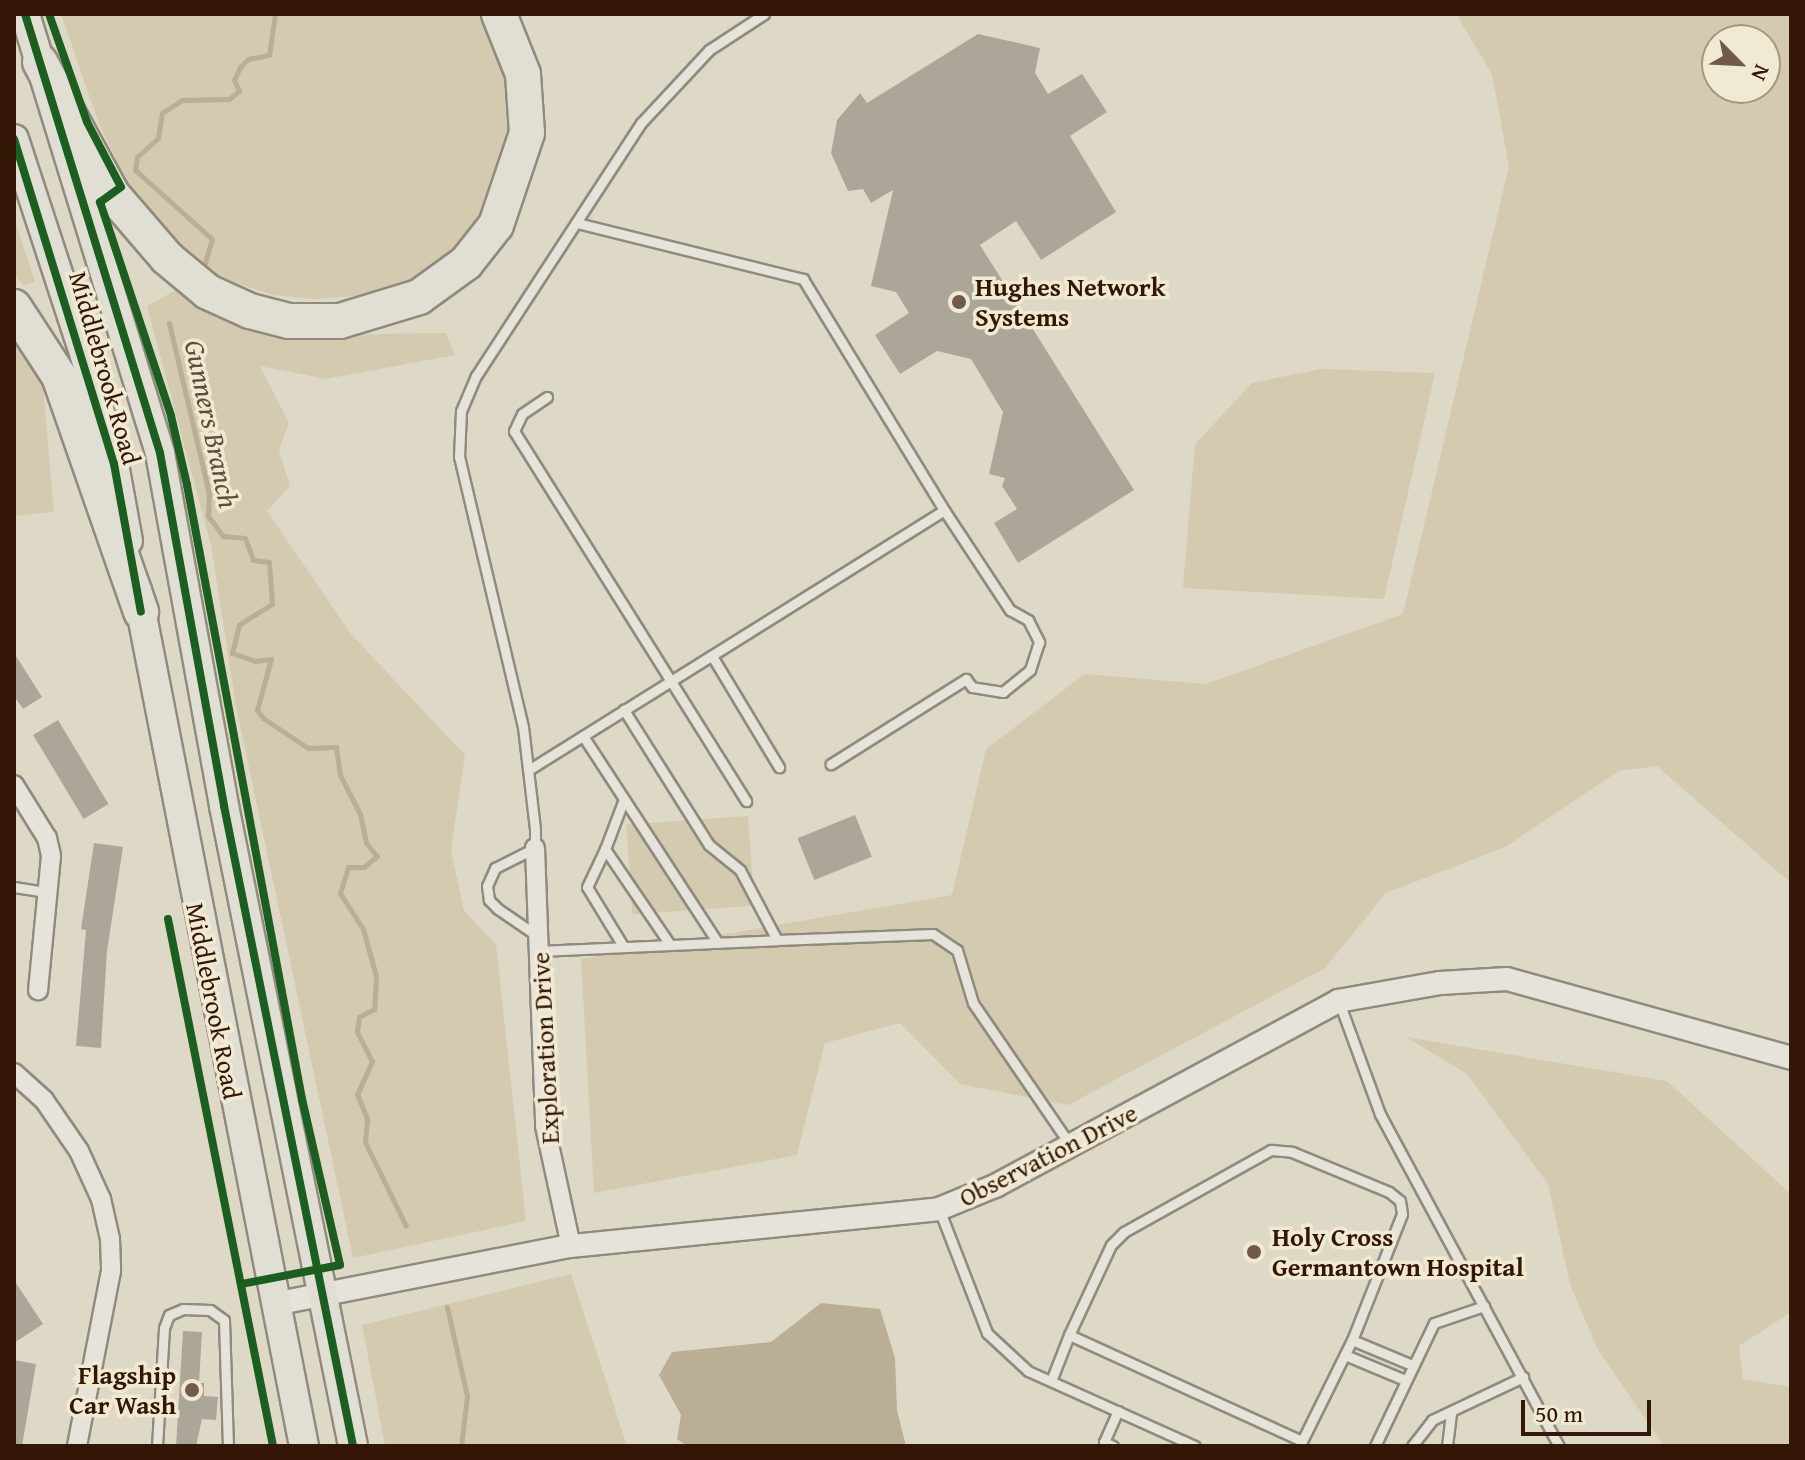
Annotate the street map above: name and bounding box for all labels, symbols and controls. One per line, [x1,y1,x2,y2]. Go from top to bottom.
north arrow [1701,24,1781,104]
text: N [1743,60,1779,86]
street label: Middlebrook Road [63,268,147,468]
place label: Hughes Network Systems [975,271,1166,332]
marker: Hughes Network Systems [950,293,968,311]
water label: Gunners Branch [178,337,246,511]
street label: Middlebrook Road [180,900,248,1102]
street label: Exploration Drive [524,951,566,1145]
street label: Observation Drive [954,1097,1142,1213]
place label: Holy Cross Germantown Hospital [1272,1221,1524,1282]
marker: Holy Cross Germantown Hospital [1243,1241,1265,1263]
place label: Flagship Car Wash [69,1359,176,1420]
marker: Flagship Car Wash [183,1381,201,1399]
scale bar [1525,1384,1655,1434]
text: 50 m [1535,1396,1583,1431]

